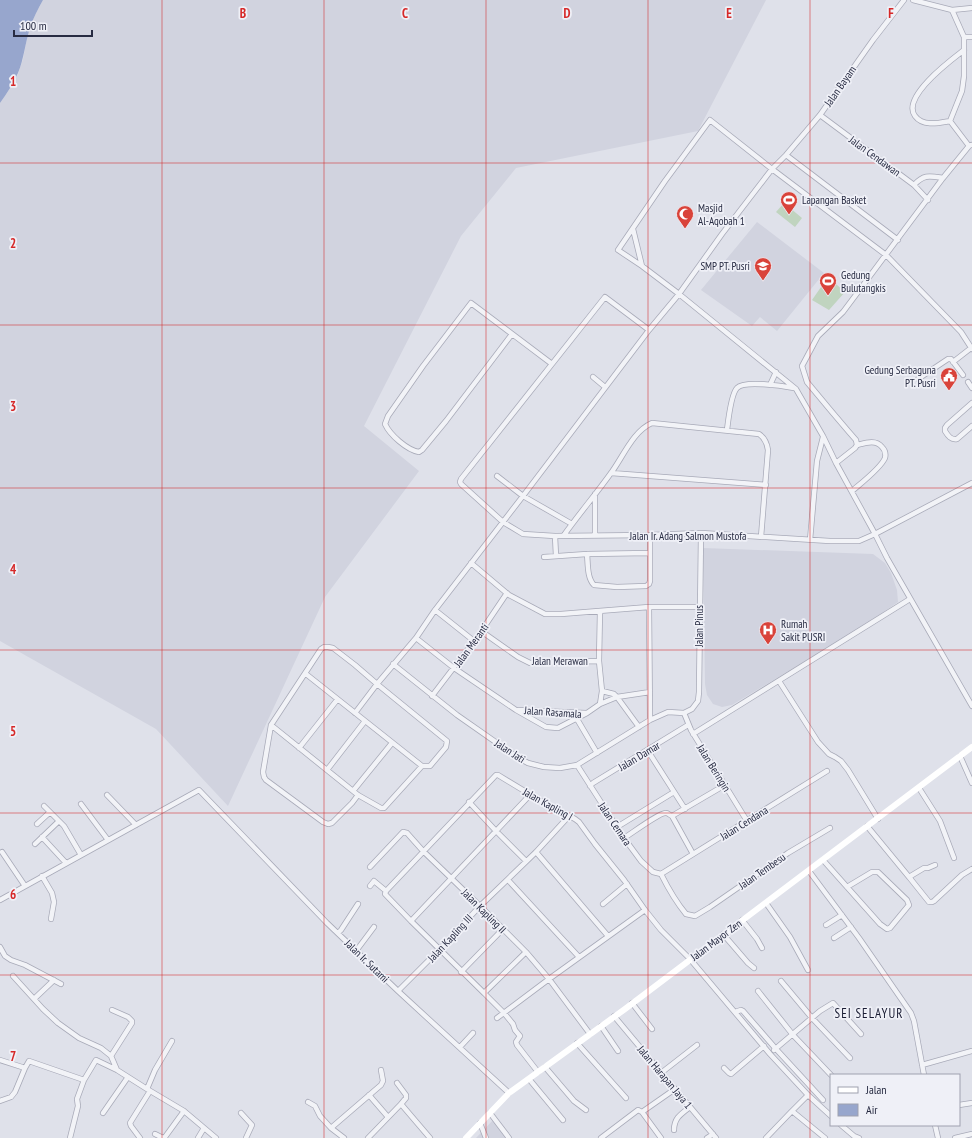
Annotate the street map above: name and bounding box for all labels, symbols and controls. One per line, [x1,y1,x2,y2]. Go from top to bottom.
text: B [240,5,246,22]
text: C [402,5,408,22]
text: D [564,5,571,22]
text: E [726,5,732,22]
text: F [888,5,894,22]
scale bar [14,12,92,38]
text: 100 m [20,18,47,33]
street label: Jalan Bayam [820,63,859,110]
text: 1 [10,73,16,90]
street label: Jalan Cendawan [846,132,904,179]
sports icon: Lapangan Basket [779,190,799,215]
place label: Lapangan Basket [802,193,866,207]
place label: Masjid Al-Aqobah 1 [698,201,745,228]
mosque icon: Masjid Al-Aqobah 1 [675,204,695,229]
text: 2 [10,235,16,252]
school or university icon: SMP PT. Pusri [753,256,773,281]
place label: SMP PT. Pusri [700,259,750,273]
place label: Gedung Bulutangkis [841,268,886,295]
sports icon: Gedung Bulutangkis [818,271,838,296]
place label: Gedung Serbaguna PT. Pusri [864,363,936,390]
public building icon: Gedung Serbaguna PT. Pusri [939,366,959,391]
text: 3 [10,398,16,415]
street label: Jalan Ir. Adang Salmon Mustofa [629,529,746,543]
text: 4 [10,561,17,578]
street label: Jalan Pinus [692,605,706,648]
place label: Rumah Sakit PUSRI [781,617,825,644]
hospital icon: Rumah Sakit PUSRI [758,620,778,645]
street label: Jalan Meranti [450,621,491,670]
street label: Jalan Merawan [531,654,588,668]
street label: Jalan Rasamala [523,703,582,721]
text: 5 [10,723,16,740]
street label: Jalan Jati [491,735,528,766]
street label: Jalan Damar [615,738,662,774]
street label: Jalan Beringin [693,741,734,794]
street label: Jalan Kapling I [520,784,575,823]
street label: Jalan Cemara [595,799,635,848]
street label: Jalan Cendana [717,803,770,844]
street label: Jalan Tembesu [735,850,788,893]
street label: Jalan Kapling II [458,885,509,936]
text: 6 [10,886,16,903]
street label: Jalan Kapling III [424,911,476,965]
street label: Jalan Mayor Zen [687,916,744,964]
street label: Jalan Ir. Sutami [341,936,392,986]
district label: SEI SELAYUR [835,1005,903,1022]
street label: Jalan Harapan Jaya 1 [634,1042,695,1111]
text: 7 [10,1048,16,1065]
legend [830,1074,960,1126]
text: Jalan [865,1082,887,1097]
text: Air [866,1102,878,1117]

